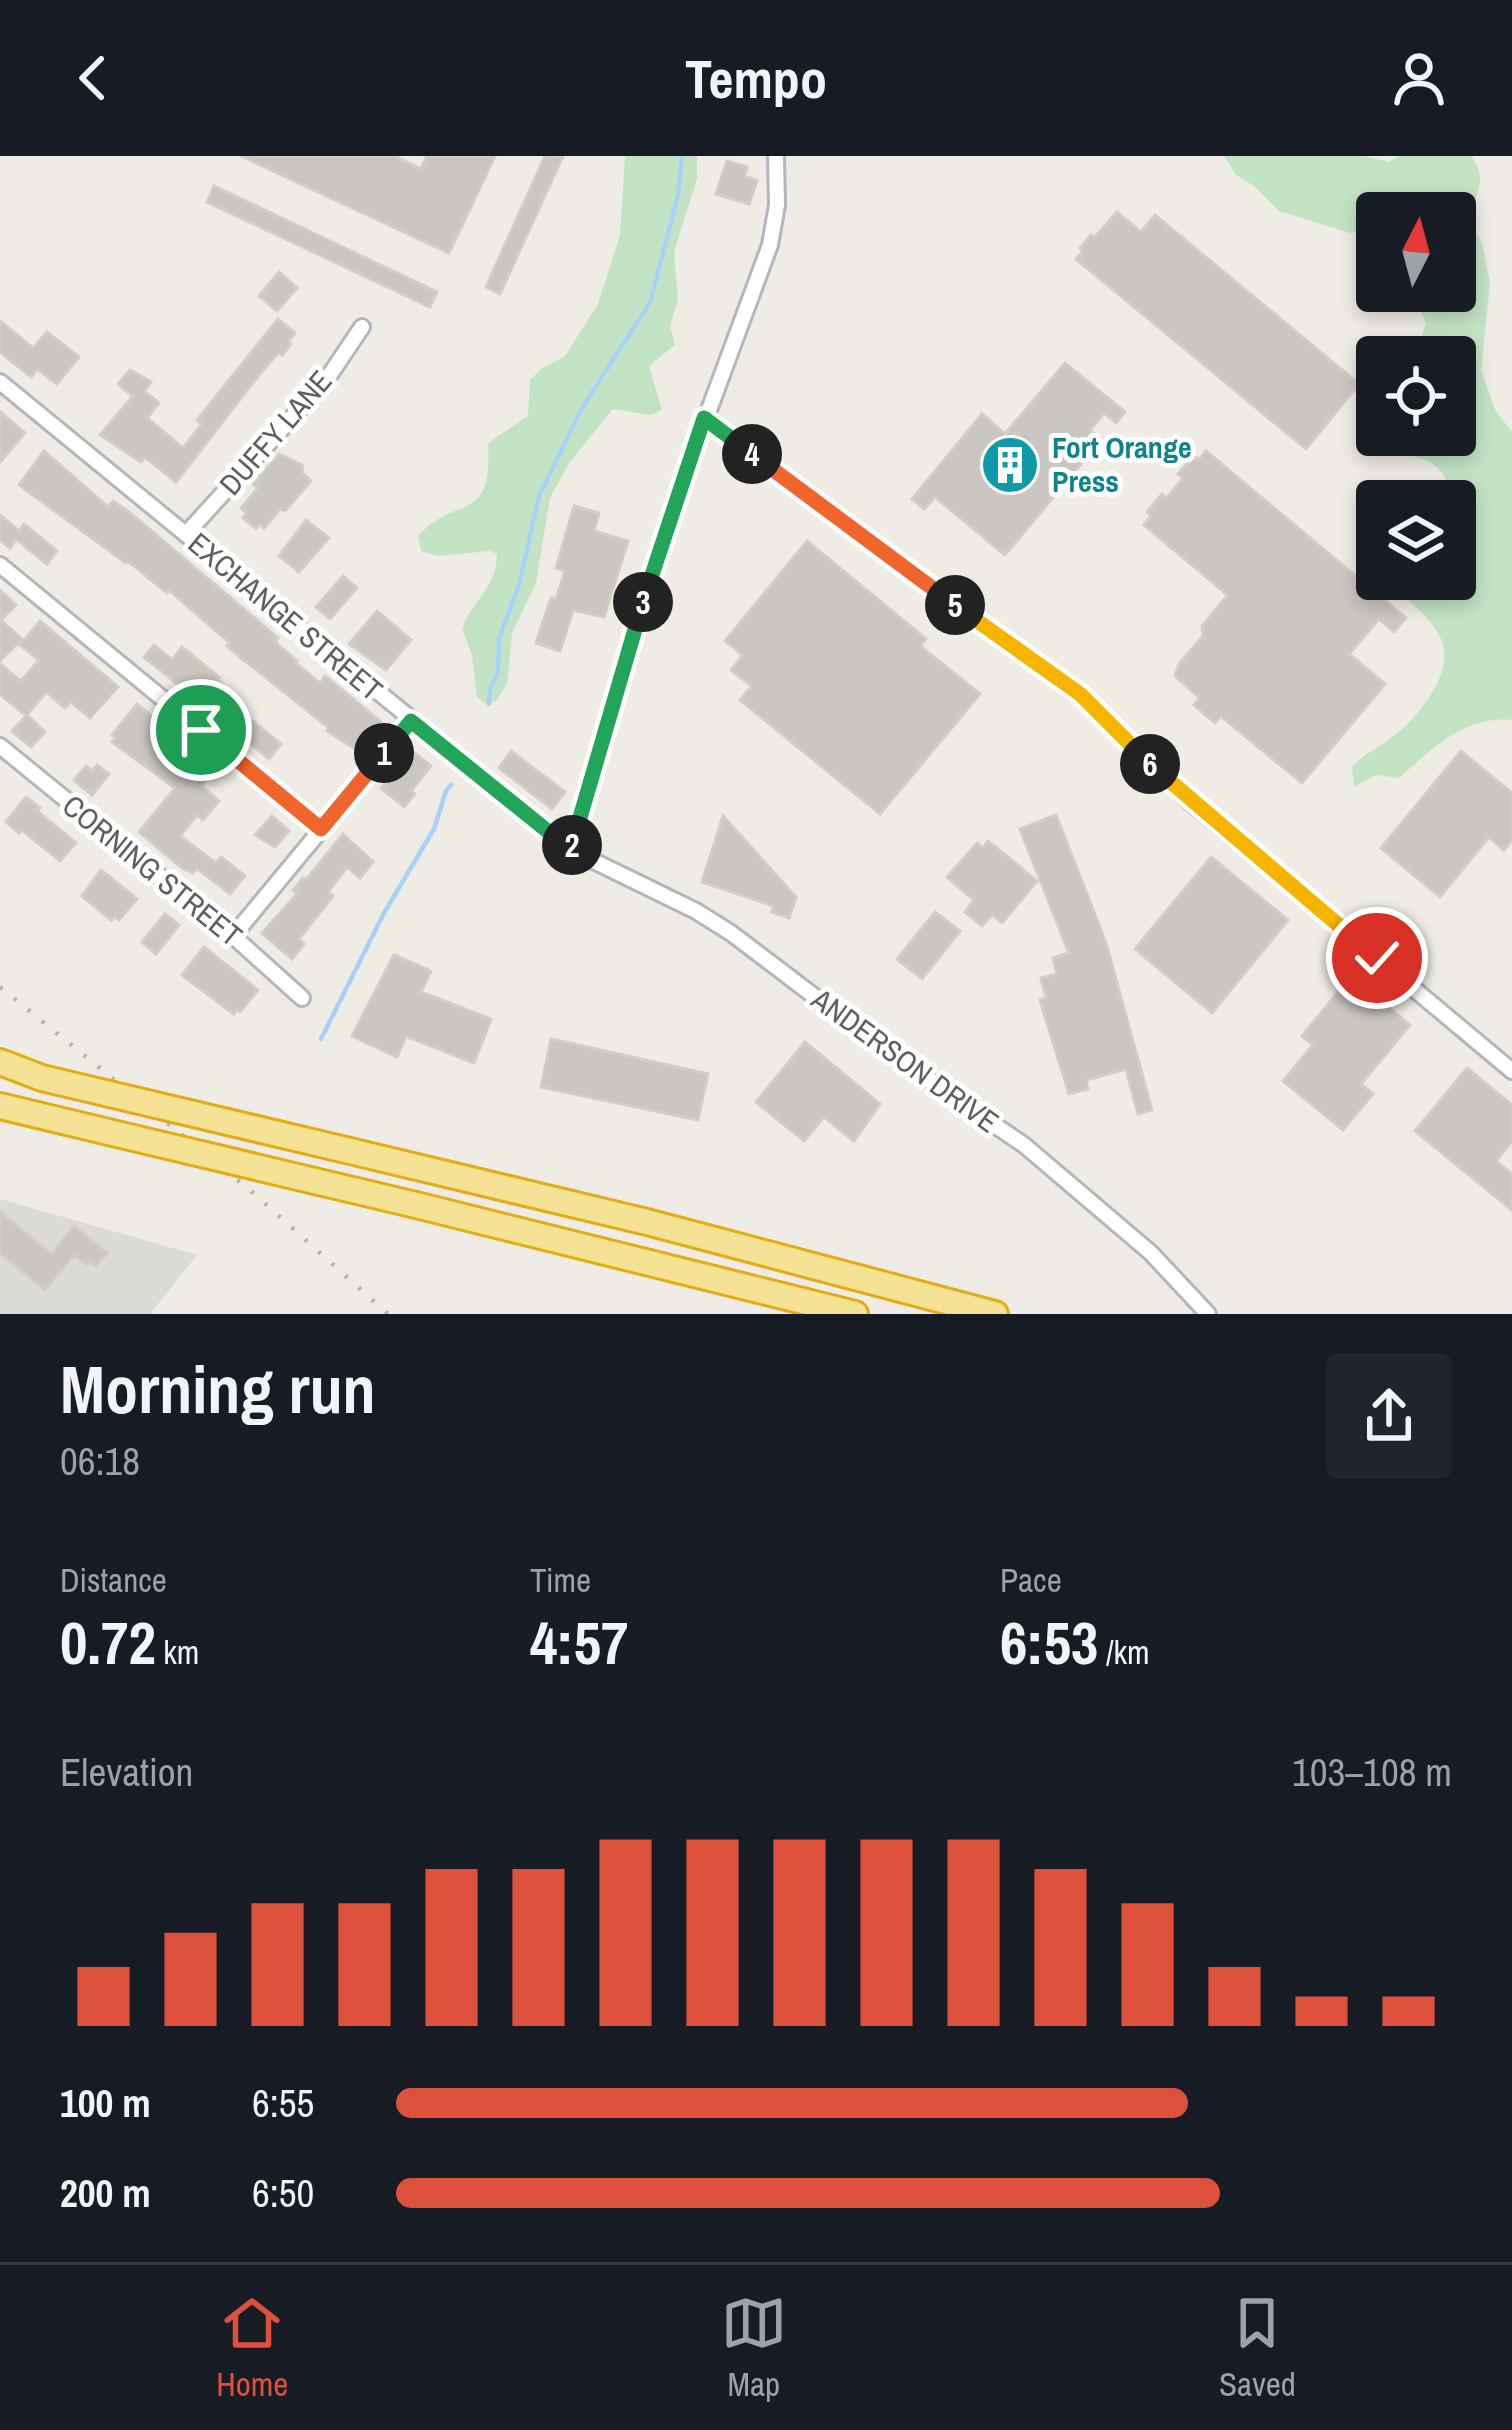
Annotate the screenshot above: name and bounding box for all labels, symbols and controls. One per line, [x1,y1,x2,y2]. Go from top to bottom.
text: Tempo [685,42,827,115]
icon: back [60,45,126,111]
icon: person [1386,45,1452,111]
north arrow [1356,192,1476,312]
map controls [1356,192,1476,600]
button: locate [1356,336,1476,456]
street label: DUFFY LANE [210,362,340,503]
pin: 4 [722,424,782,484]
place label: Fort Orange Press [1052,427,1192,501]
text: 4 [744,432,760,476]
building icon: Fort Orange Press [979,434,1041,496]
button: layers [1356,480,1476,600]
street label: EXCHANGE STREET [180,523,391,709]
pin: 3 [613,572,673,632]
pin: 5 [925,575,985,635]
text: 3 [635,580,651,624]
text: 5 [947,583,963,627]
pin [150,679,252,781]
icon: arrive [168,697,234,763]
pin: 1 [354,723,414,783]
text: 1 [376,731,392,775]
pin: 6 [1120,734,1180,794]
text: 6 [1142,742,1158,786]
street label: CORNING STREET [55,785,251,955]
pin: 2 [542,815,602,875]
text: 2 [564,823,580,867]
pin [1326,907,1428,1009]
icon: check [1344,925,1410,991]
street label: ANDERSON DRIVE [803,978,1007,1141]
text: Morning run [60,1345,376,1434]
button: share [1326,1353,1452,1479]
text: 06:18 [60,1435,140,1487]
text: Distance [60,1558,167,1602]
text: Time [530,1558,591,1602]
text: Pace [1000,1558,1062,1602]
text: 0.72 [60,1602,156,1683]
text: 4:57 [530,1602,628,1683]
text: 6:53 [1000,1602,1098,1683]
text: km [156,1630,199,1674]
text: /km [1098,1630,1150,1674]
text: Elevation [60,1746,193,1798]
text: 103–108 m [1292,1746,1452,1798]
text: 100 m [60,2077,151,2129]
text: 6:55 [252,2077,314,2129]
text: 200 m [60,2167,151,2219]
text: 6:50 [252,2167,314,2219]
tab: Home [216,2290,288,2406]
tab: Map [721,2290,787,2406]
tab: Saved [1219,2290,1296,2406]

